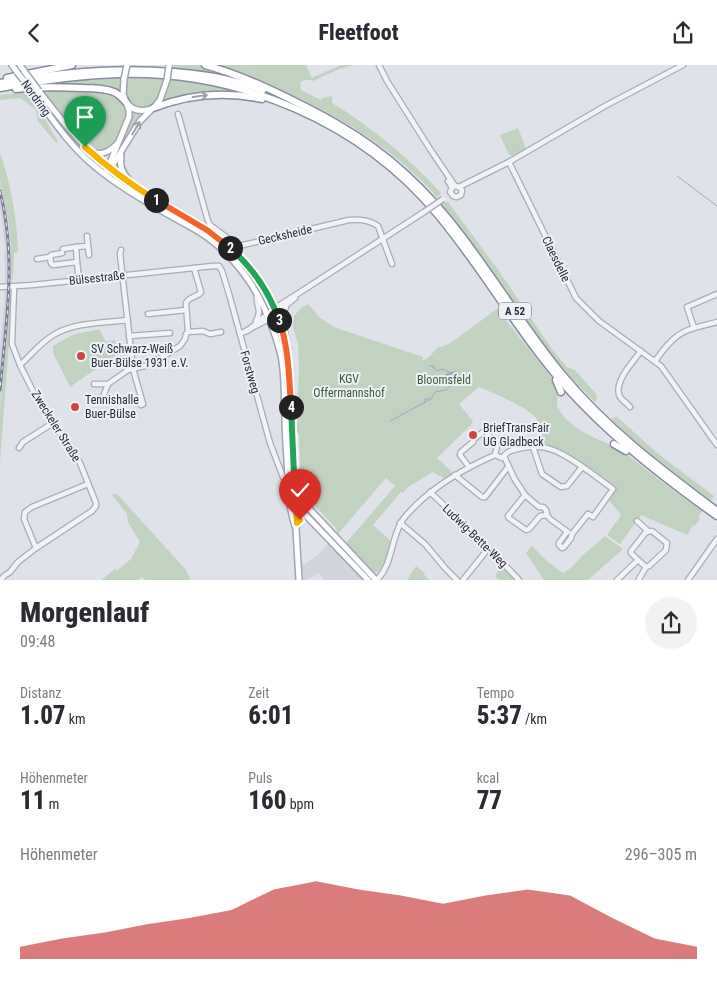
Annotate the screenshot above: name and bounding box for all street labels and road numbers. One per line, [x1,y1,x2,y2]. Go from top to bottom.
street label: Nordring [18,77,54,119]
street label: Gecksheide [257,222,314,248]
street label: Claesdelle [539,234,573,284]
street label: Bülsestraße [68,268,126,288]
road number: A 52 [499,303,531,320]
street label: Forstweg [237,349,263,395]
street label: Zweckeler Straße [28,388,84,465]
street label: Ludwig-Bette-Weg [440,501,511,571]

